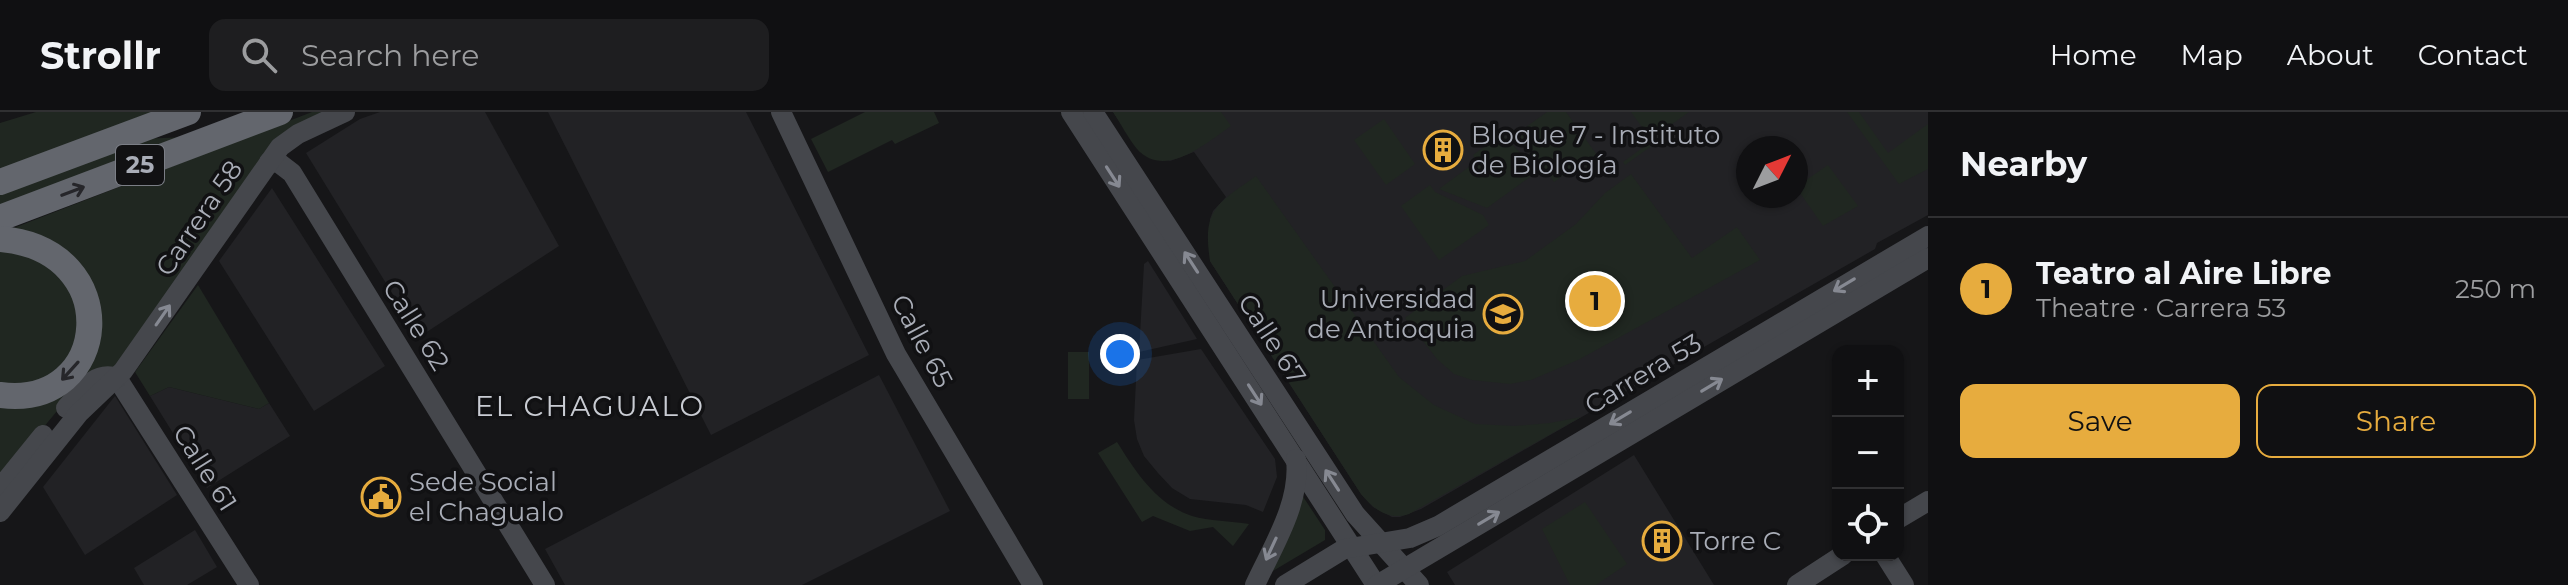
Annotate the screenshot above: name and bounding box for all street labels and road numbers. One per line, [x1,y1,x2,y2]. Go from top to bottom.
road number: 25 [116,145,164,185]
street label: Carrera 58 [149,154,249,282]
street label: Calle 62 [376,274,456,376]
street label: Calle 67 [1231,288,1313,390]
street label: Calle 65 [884,289,960,393]
street label: Carrera 53 [1579,327,1707,421]
street label: Calle 61 [166,419,244,517]

